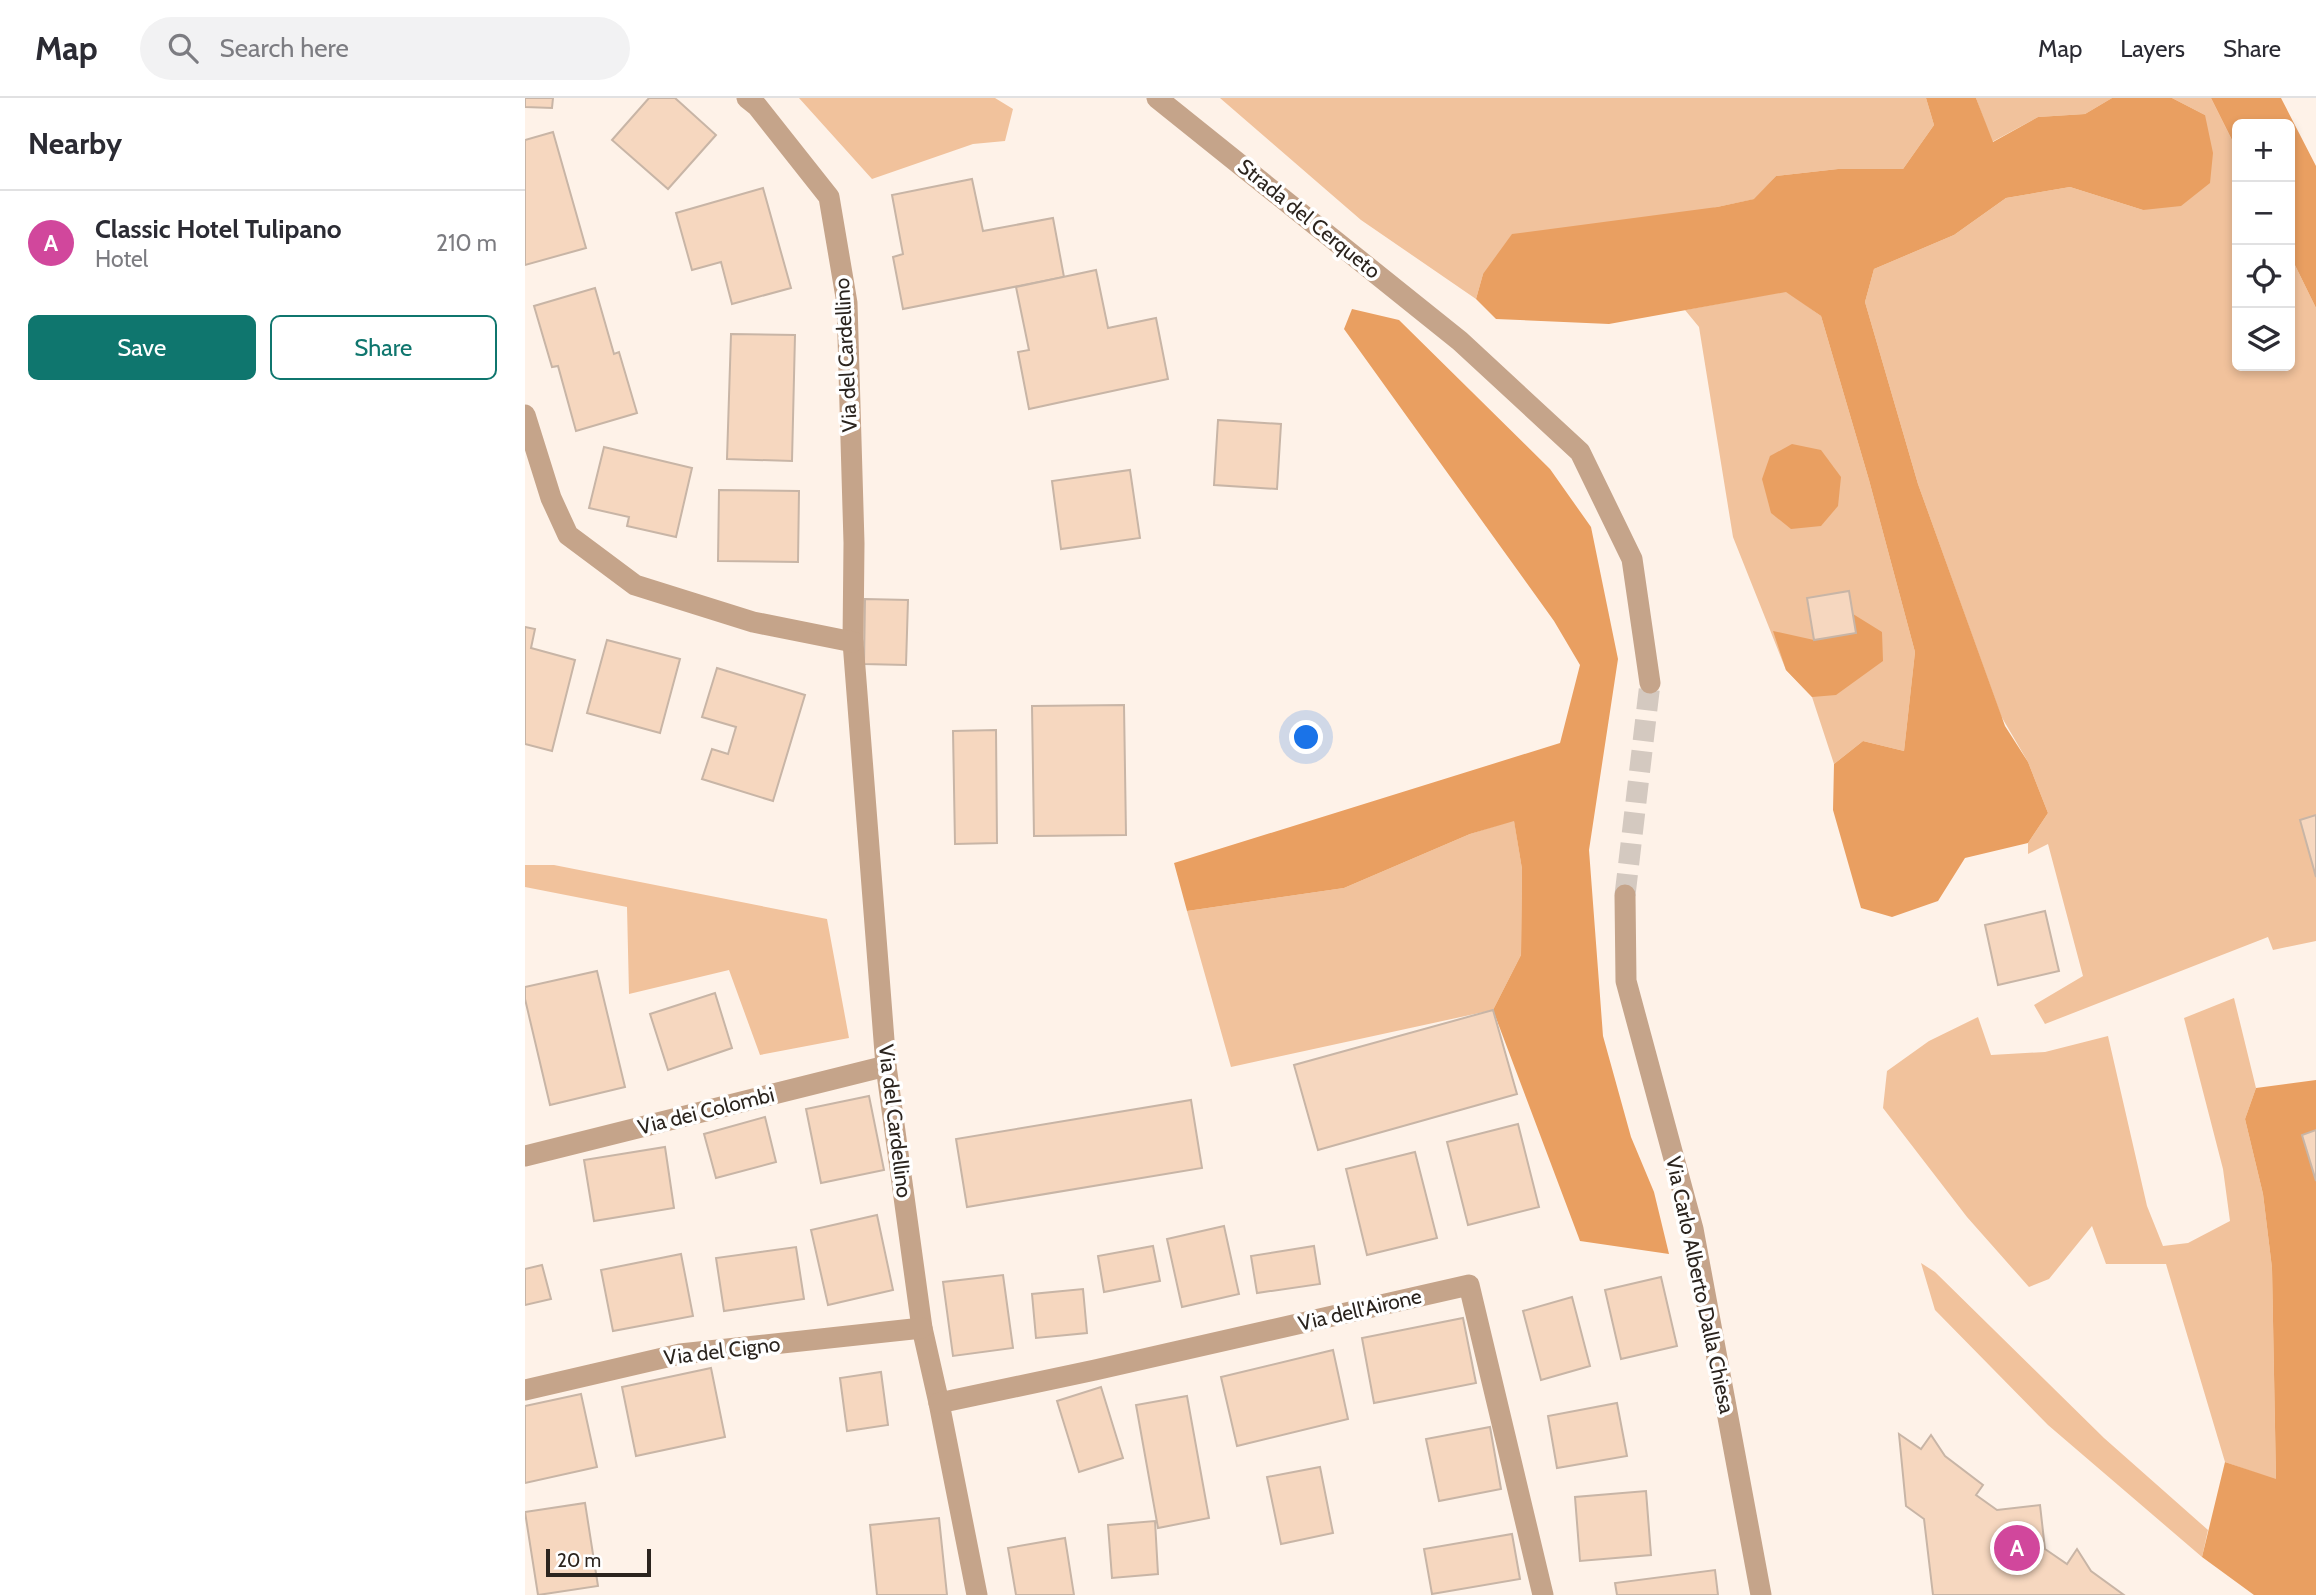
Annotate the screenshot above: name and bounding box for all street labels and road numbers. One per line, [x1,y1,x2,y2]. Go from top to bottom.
street label: Strada del Cerqueto [1233,154,1386,284]
street label: Via del Cardellino [829,277,862,433]
street label: Via del Cardellino [874,1043,917,1199]
street label: Via dei Colombi [635,1081,777,1140]
street label: Via Carlo Alberto Dalla Chiesa [1661,1154,1740,1416]
street label: Via dell'Airone [1296,1283,1424,1336]
street label: Via del Cigno [662,1331,781,1370]

